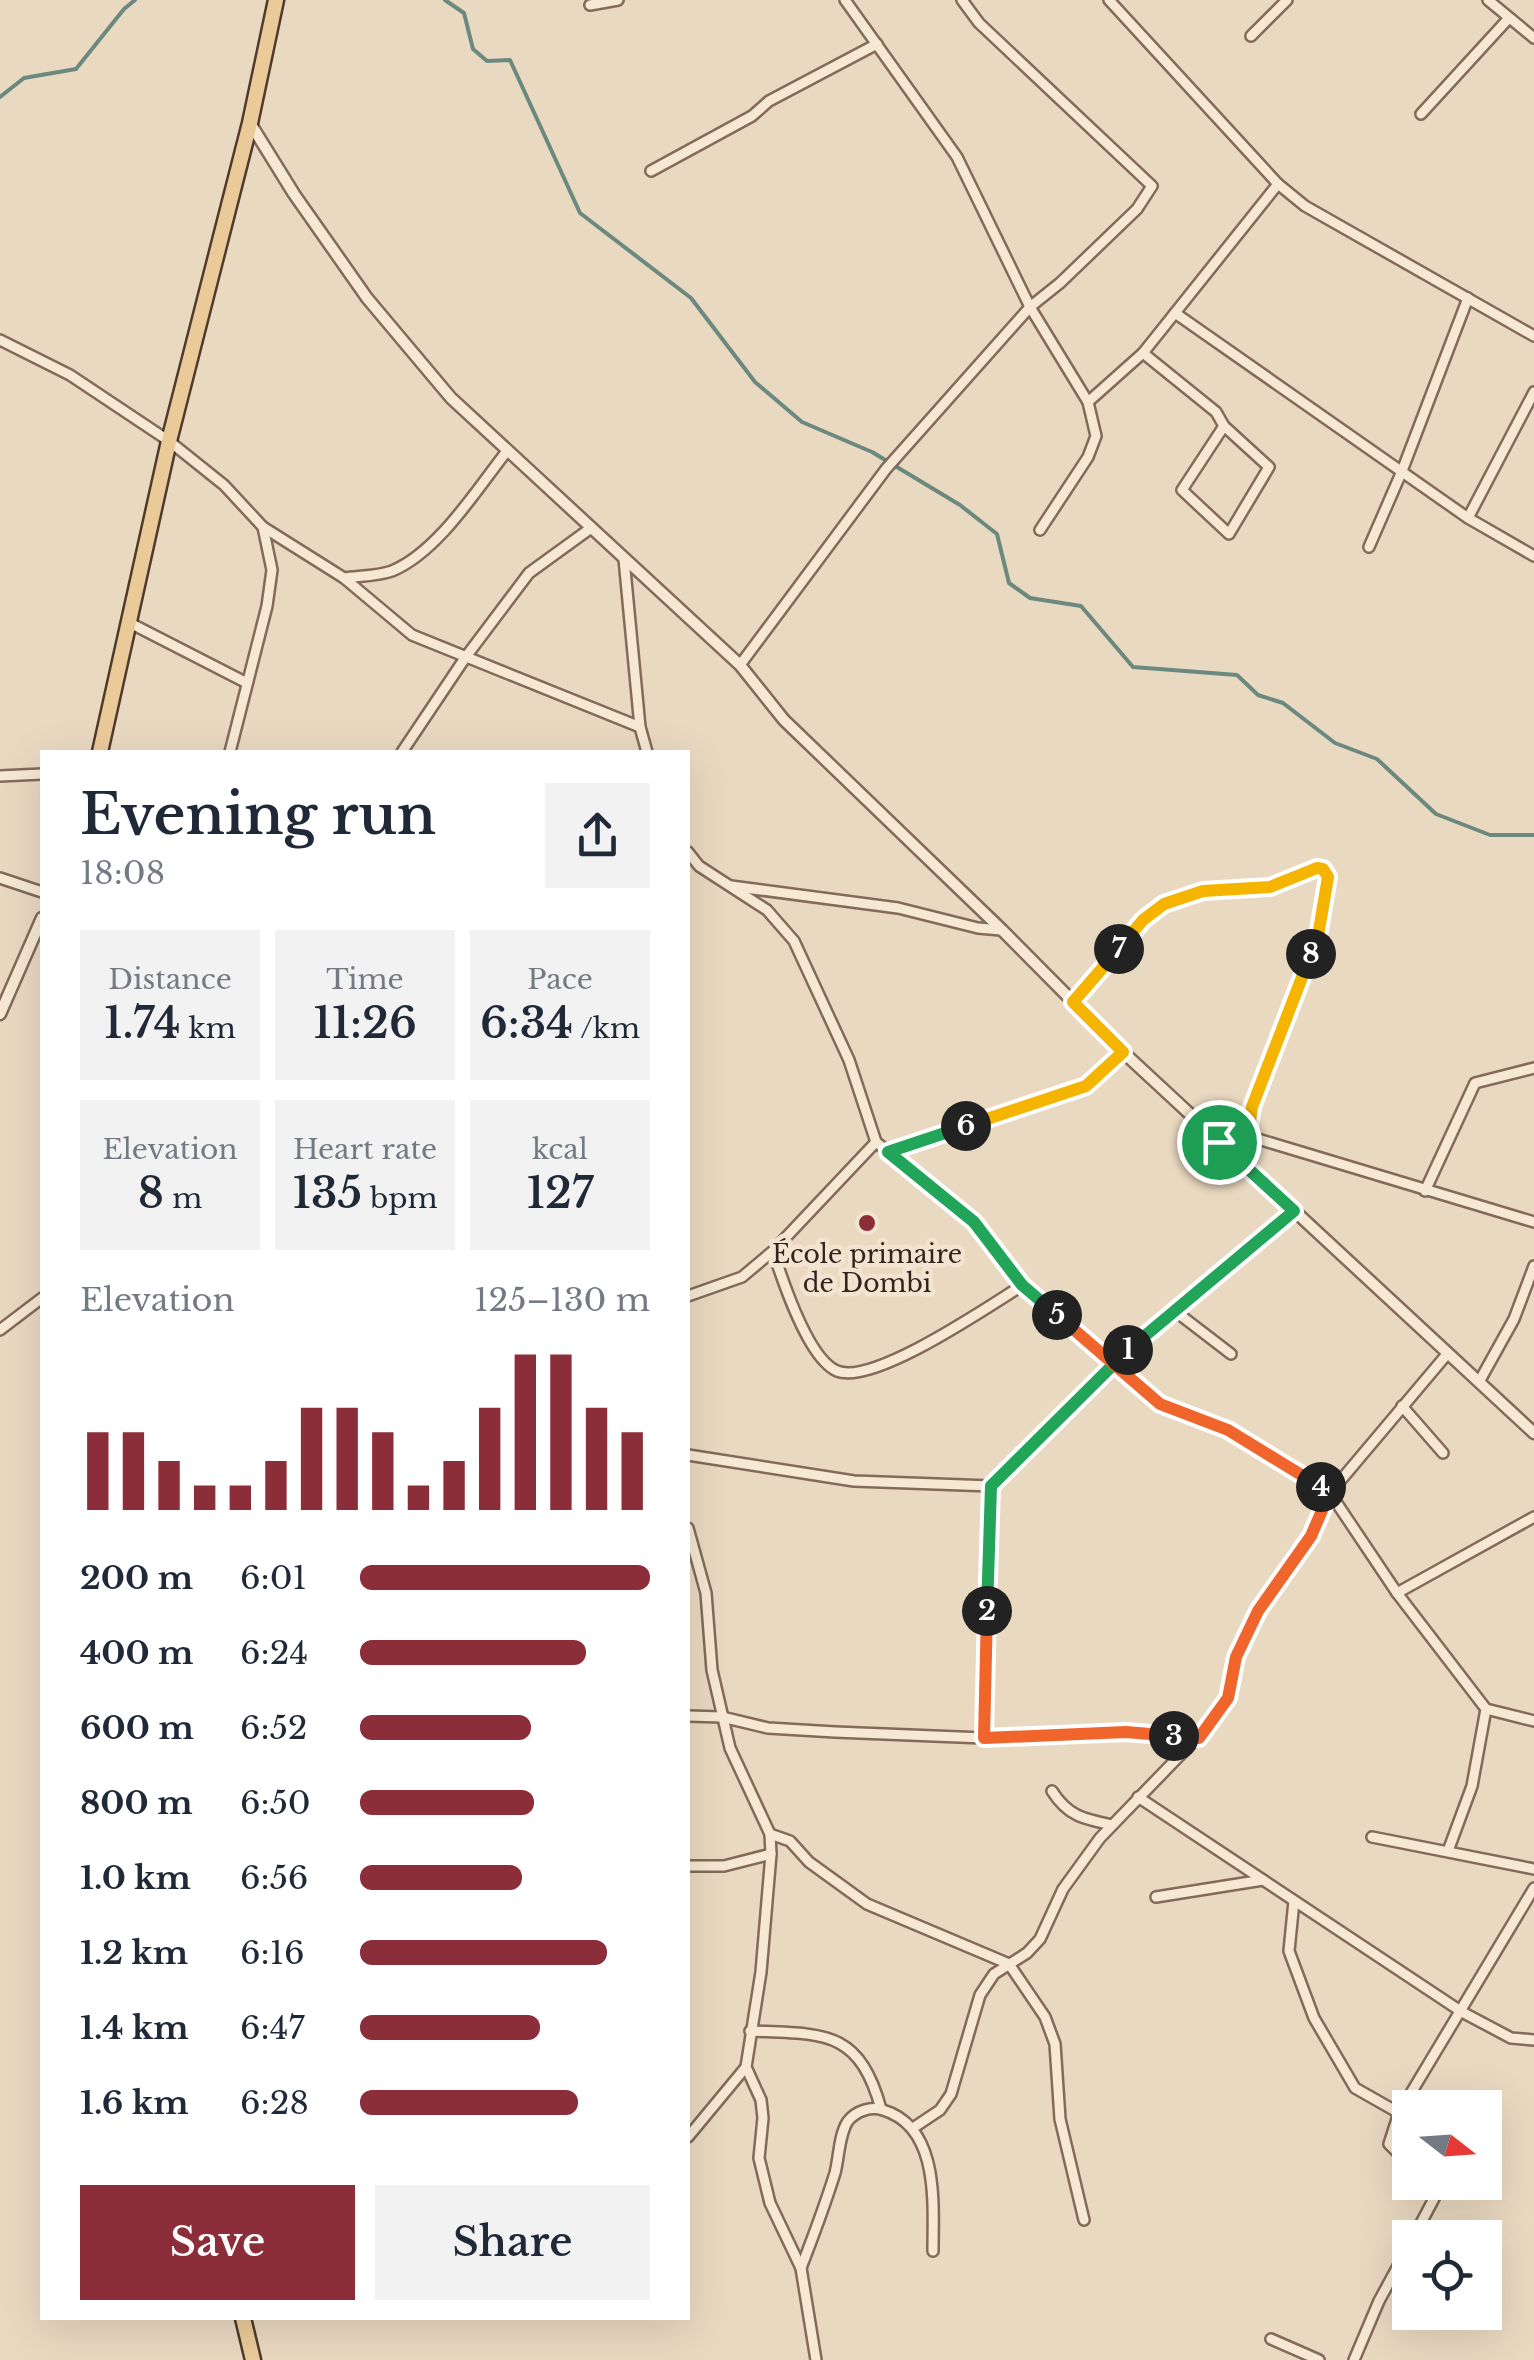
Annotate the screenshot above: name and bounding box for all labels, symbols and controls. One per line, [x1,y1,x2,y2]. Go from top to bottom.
text: Evening run [80,781,436,849]
button: share [545,783,650,888]
text: 18:08 [80,853,165,893]
pin: 7 [1094,924,1144,974]
pin: 8 [1286,929,1336,979]
text: 7 [1112,931,1126,966]
text: 8 [1302,936,1320,971]
text: Distance [108,962,232,997]
text: Time [326,962,404,997]
text: Pace [527,962,593,997]
text: 1.74 [104,997,181,1049]
text: 11:26 [313,997,417,1049]
text: 6:34 [480,997,573,1049]
text: km [181,1011,236,1046]
text: /km [573,1011,640,1046]
pin [1177,1100,1262,1185]
pin: 6 [941,1101,991,1151]
text: 6 [957,1108,975,1143]
icon: arrive [1192,1115,1247,1170]
text: Elevation [102,1132,238,1167]
text: Heart rate [293,1132,437,1167]
text: kcal [532,1132,588,1167]
text: 8 [138,1167,164,1219]
text: 135 [293,1167,362,1219]
text: 127 [527,1167,593,1219]
text: m [164,1181,202,1216]
text: bpm [362,1181,437,1216]
marker: École primaire de Dombi [856,1212,878,1234]
place label: École primaire de Dombi [772,1238,962,1299]
text: Elevation [80,1280,234,1320]
text: 125–130 m [474,1280,650,1320]
pin: 5 [1032,1290,1082,1340]
text: 5 [1049,1297,1065,1332]
pin: 1 [1103,1325,1153,1375]
text: 1 [1122,1332,1134,1367]
pin: 4 [1296,1462,1346,1512]
text: 4 [1312,1469,1330,1504]
text: 200 m [80,1558,193,1598]
text: 6:01 [240,1558,307,1598]
pin: 2 [962,1586,1012,1636]
text: 2 [978,1593,996,1628]
text: 400 m [80,1633,193,1673]
text: 6:24 [240,1633,308,1673]
text: 600 m [80,1708,194,1748]
text: 6:52 [240,1708,308,1748]
pin: 3 [1149,1711,1199,1761]
text: 3 [1165,1718,1183,1753]
text: 800 m [80,1783,193,1823]
text: 6:50 [240,1783,311,1823]
text: 1.0 km [80,1858,191,1898]
text: 6:56 [240,1858,308,1898]
text: 1.2 km [80,1933,188,1973]
text: 6:16 [240,1933,305,1973]
text: 1.4 km [80,2008,189,2048]
text: 6:47 [240,2008,304,2048]
text: 1.6 km [80,2083,189,2123]
text: 6:28 [240,2083,309,2123]
north arrow [1392,2090,1502,2200]
map controls [1392,2090,1502,2330]
button: Save [80,2185,355,2300]
button: Share [375,2185,650,2300]
button: locate [1392,2220,1502,2330]

